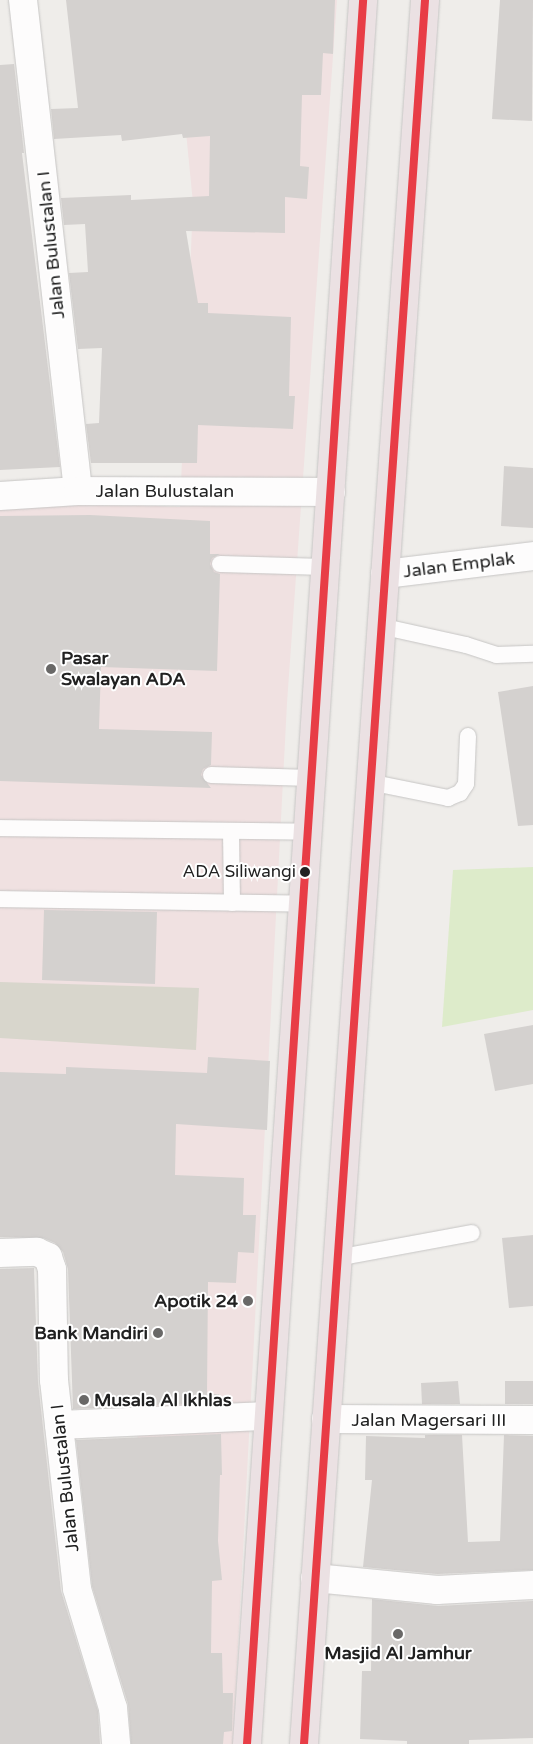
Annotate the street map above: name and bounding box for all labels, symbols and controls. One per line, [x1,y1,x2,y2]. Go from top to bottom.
street label: Jalan Bulustalan I [33,170,69,320]
street label: Jalan Bulustalan [96,480,234,502]
street label: Jalan Emplak [402,547,516,583]
place label: Pasar Swalayan ADA [61,648,186,691]
marker: Pasar Swalayan ADA [45,663,57,675]
place label: ADA Siliwangi [182,862,296,882]
marker: ADA Siliwangi [300,867,310,877]
place label: Apotik 24 [154,1290,238,1312]
marker: Apotik 24 [242,1295,254,1307]
place label: Bank Mandiri [34,1322,148,1344]
marker: Bank Mandiri [152,1327,164,1339]
place label: Musala Al Ikhlas [94,1389,232,1411]
marker: Musala Al Ikhlas [78,1394,90,1406]
street label: Jalan Bulustalan I [47,1403,83,1553]
street label: Jalan Magersari III [352,1409,506,1431]
marker: Masjid Al Jamhur [392,1628,404,1640]
place label: Masjid Al Jamhur [324,1642,472,1664]

